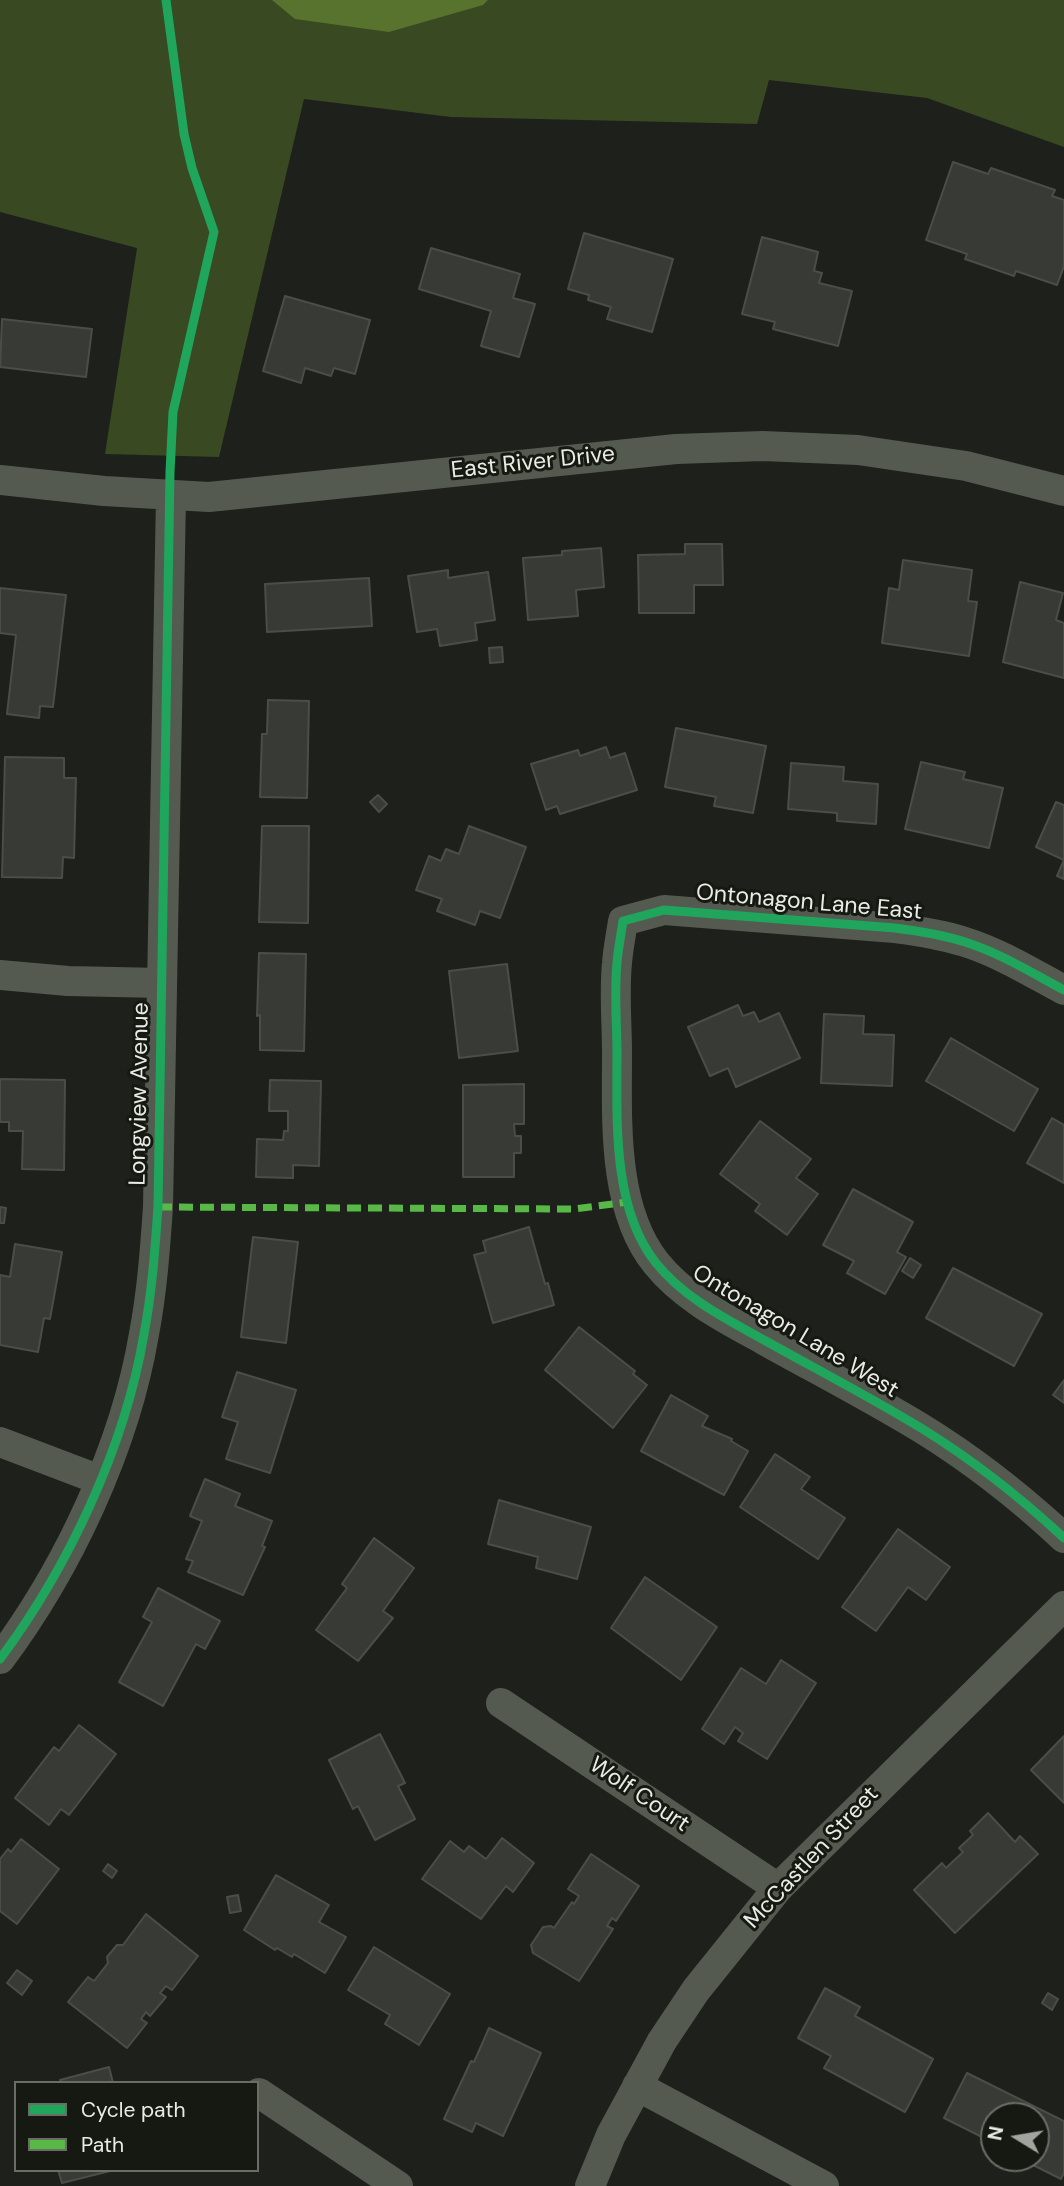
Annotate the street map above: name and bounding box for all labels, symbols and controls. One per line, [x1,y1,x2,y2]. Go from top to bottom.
street label: East River Drive [450,441,616,485]
street label: Ontonagon Lane East [695,879,923,927]
street label: Longview Avenue [125,1002,155,1186]
street label: Ontonagon Lane West [687,1259,903,1405]
street label: Wolf Court [584,1752,694,1838]
street label: McCastlen Street [739,1781,885,1935]
legend [14,2081,259,2172]
text: Cycle path [81,2096,186,2124]
north arrow [980,2102,1050,2172]
text: N [982,2124,1009,2142]
text: Path [81,2131,124,2159]

